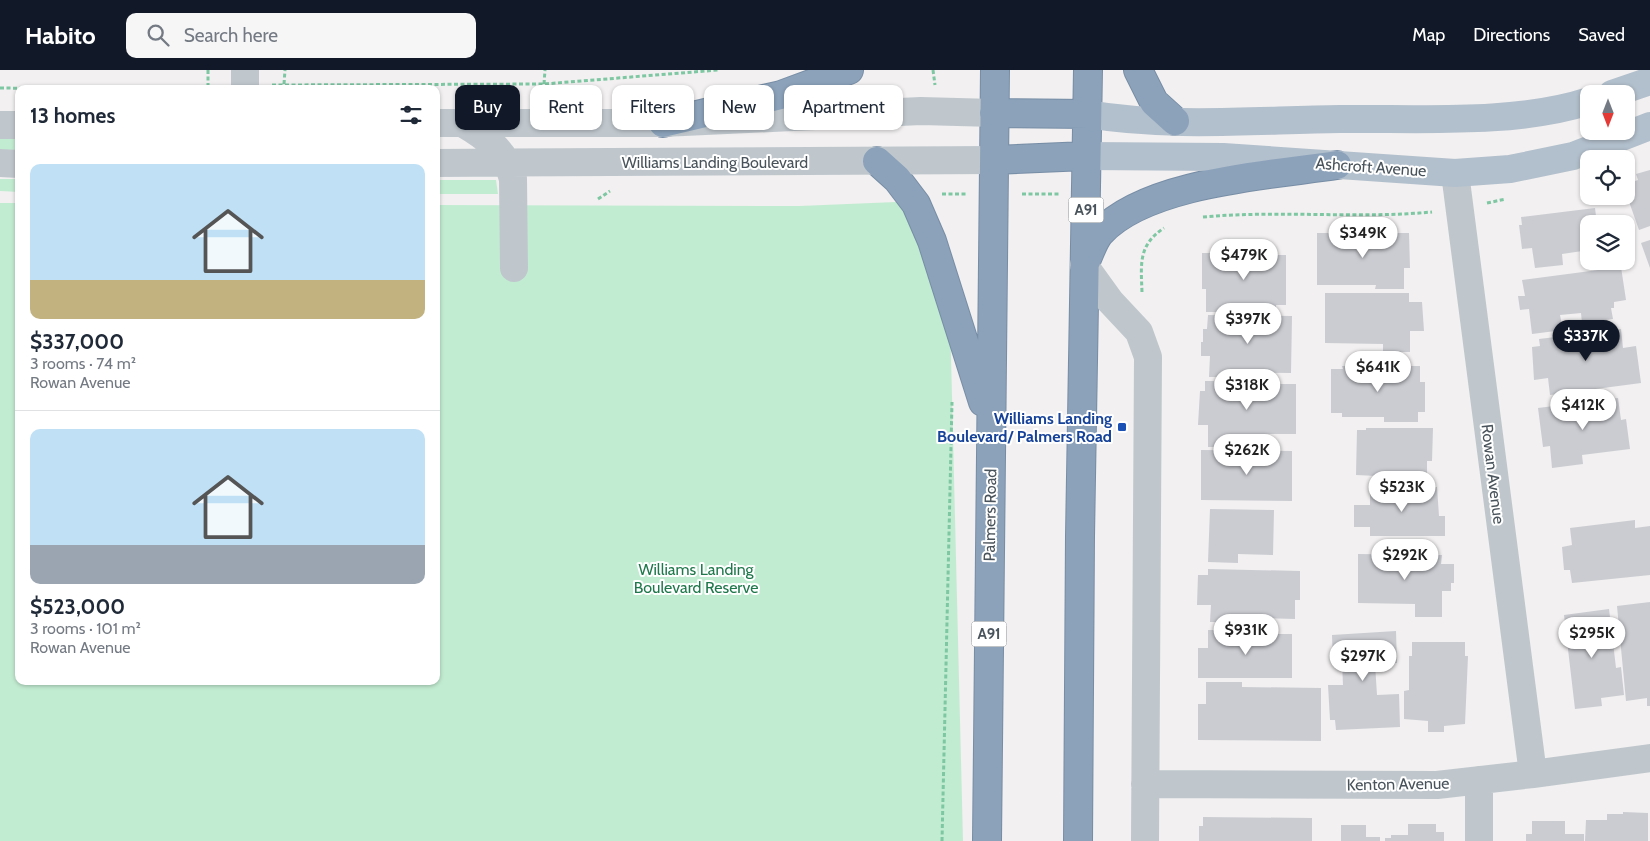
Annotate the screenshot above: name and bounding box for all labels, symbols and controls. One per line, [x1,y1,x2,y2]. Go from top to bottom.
search box [126,13,476,58]
text: Habito [25,21,96,50]
icon: search [144,21,172,49]
text: Search here [184,24,278,47]
text: Map [1412,24,1445,46]
text: Directions [1473,24,1550,46]
text: Saved [1578,24,1625,46]
chip: Buy [455,85,520,130]
chip: Rent [530,85,602,130]
chip: Filters [612,85,694,130]
chip: New [704,85,774,130]
chip: Apartment [784,85,903,130]
north arrow [1580,85,1635,140]
map controls [1580,85,1635,270]
icon: filters [397,101,425,129]
text: 13 homes [30,103,115,128]
button: locate [1580,150,1635,205]
street label: Williams Landing Boulevard [622,153,808,172]
street label: Ashcroft Avenue [1315,154,1427,180]
icon: home [183,196,273,286]
road number: A91 [1068,198,1104,222]
button: layers [1580,215,1635,270]
pin: $349K [1328,216,1398,259]
text: $349K [1340,223,1386,242]
pin: $479K [1209,238,1279,281]
text: $479K [1221,245,1267,264]
pin: $397K [1213,302,1283,345]
text: $397K [1225,309,1271,328]
pin: $337K [1551,320,1621,362]
text: $337K [1564,326,1608,345]
text: $337,000 [30,329,124,354]
pin: $641K [1343,350,1413,393]
text: 3 rooms · 74 m² [30,354,136,373]
text: $641K [1356,357,1400,376]
pin: $318K [1212,368,1282,411]
text: Rowan Avenue [30,373,131,392]
text: $318K [1225,375,1269,394]
pin: $412K [1548,388,1618,431]
text: $412K [1561,395,1605,414]
place label: Williams Landing Boulevard/ Palmers Road [937,409,1112,446]
marker: Williams Landing Boulevard/ Palmers Road [1116,421,1128,433]
street label: Rowan Avenue [1477,423,1509,525]
pin: $262K [1212,434,1282,476]
text: $262K [1224,440,1270,459]
icon: home [183,462,273,552]
street label: Palmers Road [980,469,1000,561]
pin: $523K [1367,470,1437,513]
text: $523K [1380,477,1425,496]
pin: $292K [1370,538,1440,581]
text: $292K [1382,545,1428,564]
park label: Williams Landing Boulevard Reserve [634,560,758,597]
text: $523,000 [30,594,125,619]
pin: $931K [1211,614,1281,656]
pin: $295K [1557,616,1627,659]
text: 3 rooms · 101 m² [30,619,141,638]
text: $931K [1225,620,1267,639]
road number: A91 [972,622,1006,646]
text: $295K [1569,623,1615,642]
text: Rowan Avenue [30,638,131,657]
pin: $297K [1328,640,1398,682]
text: $297K [1341,646,1385,665]
street label: Kenton Avenue [1346,774,1450,794]

